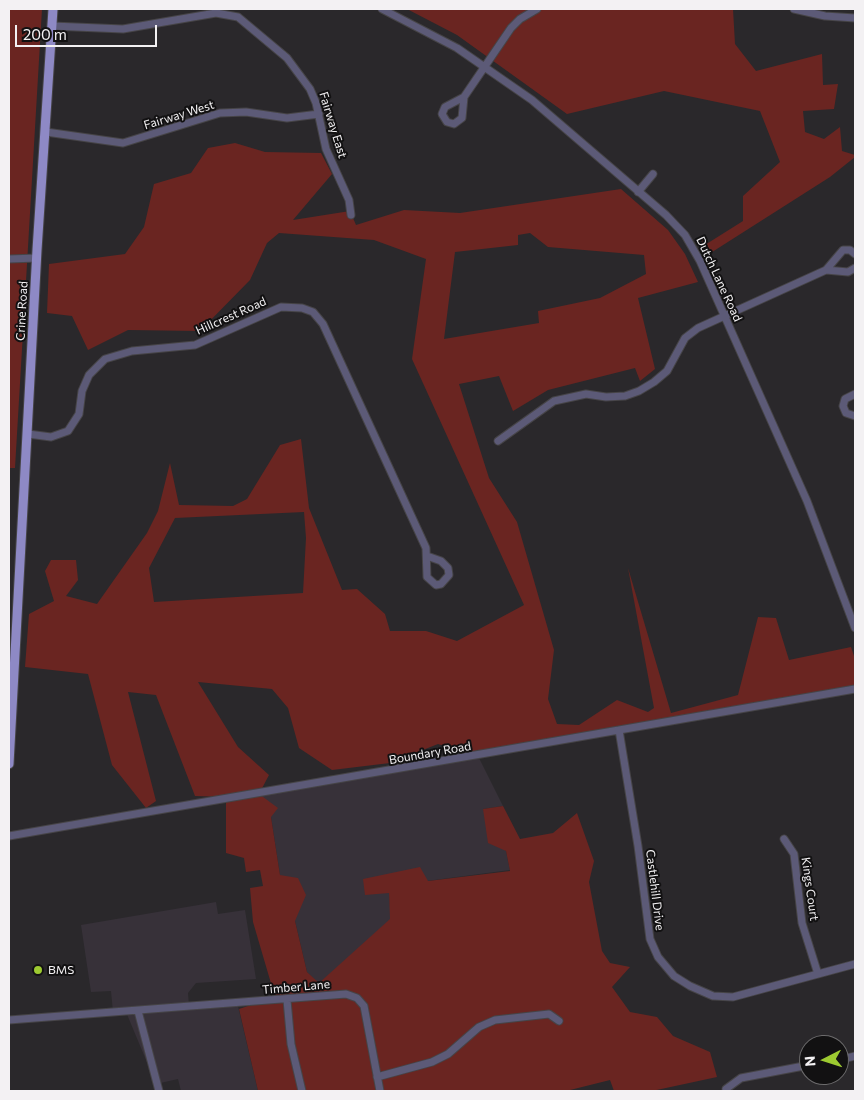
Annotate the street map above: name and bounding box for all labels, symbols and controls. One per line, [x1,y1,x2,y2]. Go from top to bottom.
scale bar [18,15,160,47]
text: 200 m [23,25,67,43]
street label: Fairway East [316,90,350,160]
street label: Fairway West [142,97,216,133]
street label: Dutch Lane Road [693,234,745,324]
street label: Crine Road [13,281,31,341]
street label: Hillcrest Road [193,294,269,338]
street label: Boundary Road [388,739,472,767]
street label: Castlehill Drive [643,849,667,931]
street label: Kings Court [798,856,822,922]
place label: BMS [48,963,74,977]
marker: BMS [32,964,44,976]
street label: Timber Lane [261,977,331,997]
north arrow [799,1035,849,1085]
text: N [801,1055,818,1067]

